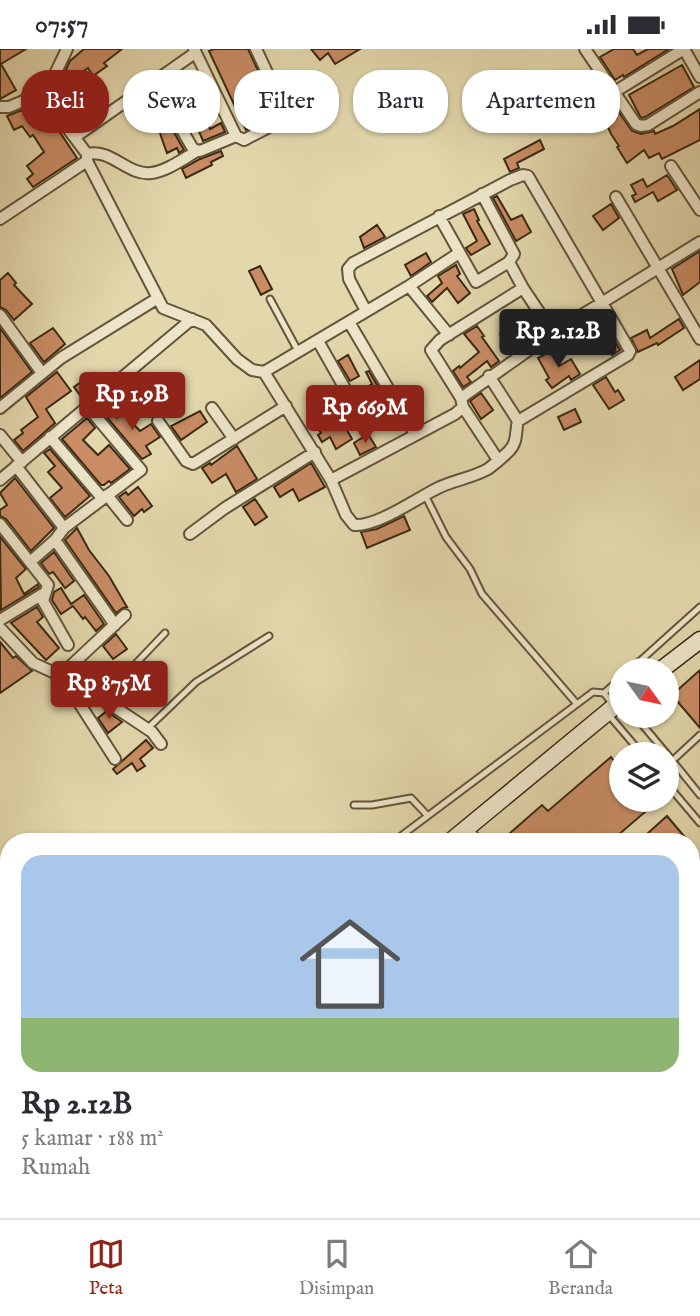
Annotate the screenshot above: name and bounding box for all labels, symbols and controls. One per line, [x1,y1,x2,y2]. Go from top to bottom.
text: 07:57 [35,8,88,41]
chip: Beli [21,70,109,133]
chip: Sewa [123,70,220,133]
chip: Filter [234,70,339,133]
chip: Baru [353,70,448,133]
chip: Apartemen [462,70,620,133]
pin: Rp 2.12B [486,309,630,369]
text: Rp 2.12B [515,317,601,346]
pin: Rp 1.9B [67,373,197,432]
text: Rp 1.9B [95,380,169,409]
pin: Rp 669M [300,385,430,445]
text: Rp 669M [322,393,408,422]
north arrow [609,658,679,728]
map controls [609,658,679,812]
pin: Rp 875M [44,661,174,721]
text: Rp 875M [67,669,151,698]
button: layers [609,742,679,812]
icon: home [287,901,413,1027]
text: Rp 2.12B [21,1086,132,1124]
text: 5 kamar · 188 m² [21,1124,164,1153]
text: Rumah [21,1153,90,1182]
tab: Peta [87,1235,125,1301]
tab: Disimpan [299,1235,374,1301]
tab: Beranda [548,1235,613,1301]

